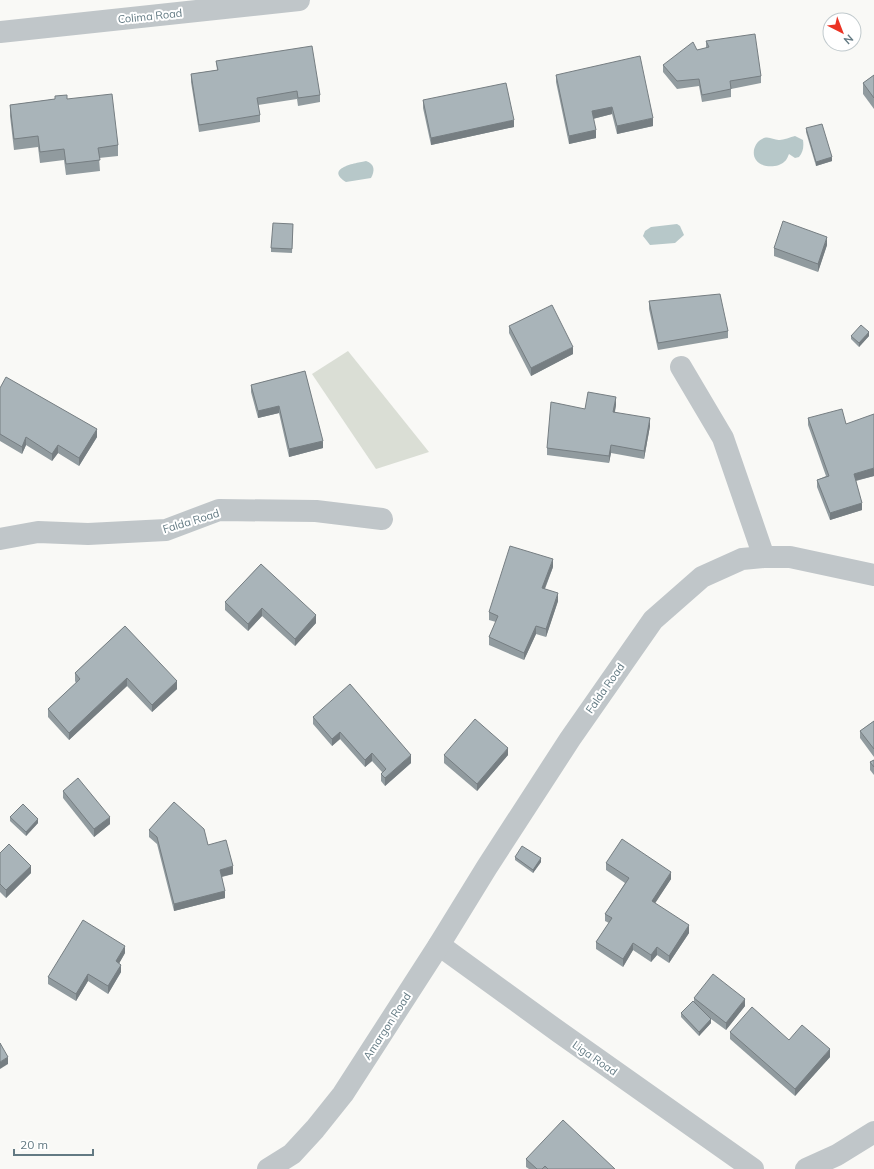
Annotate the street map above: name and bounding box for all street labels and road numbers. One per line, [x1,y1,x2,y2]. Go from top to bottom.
street label: Colima Road [117,6,183,26]
street label: Falda Road [161,506,221,536]
street label: Falda Road [583,660,627,716]
street label: Amargon Road [360,990,414,1062]
street label: Liga Road [570,1037,620,1079]

